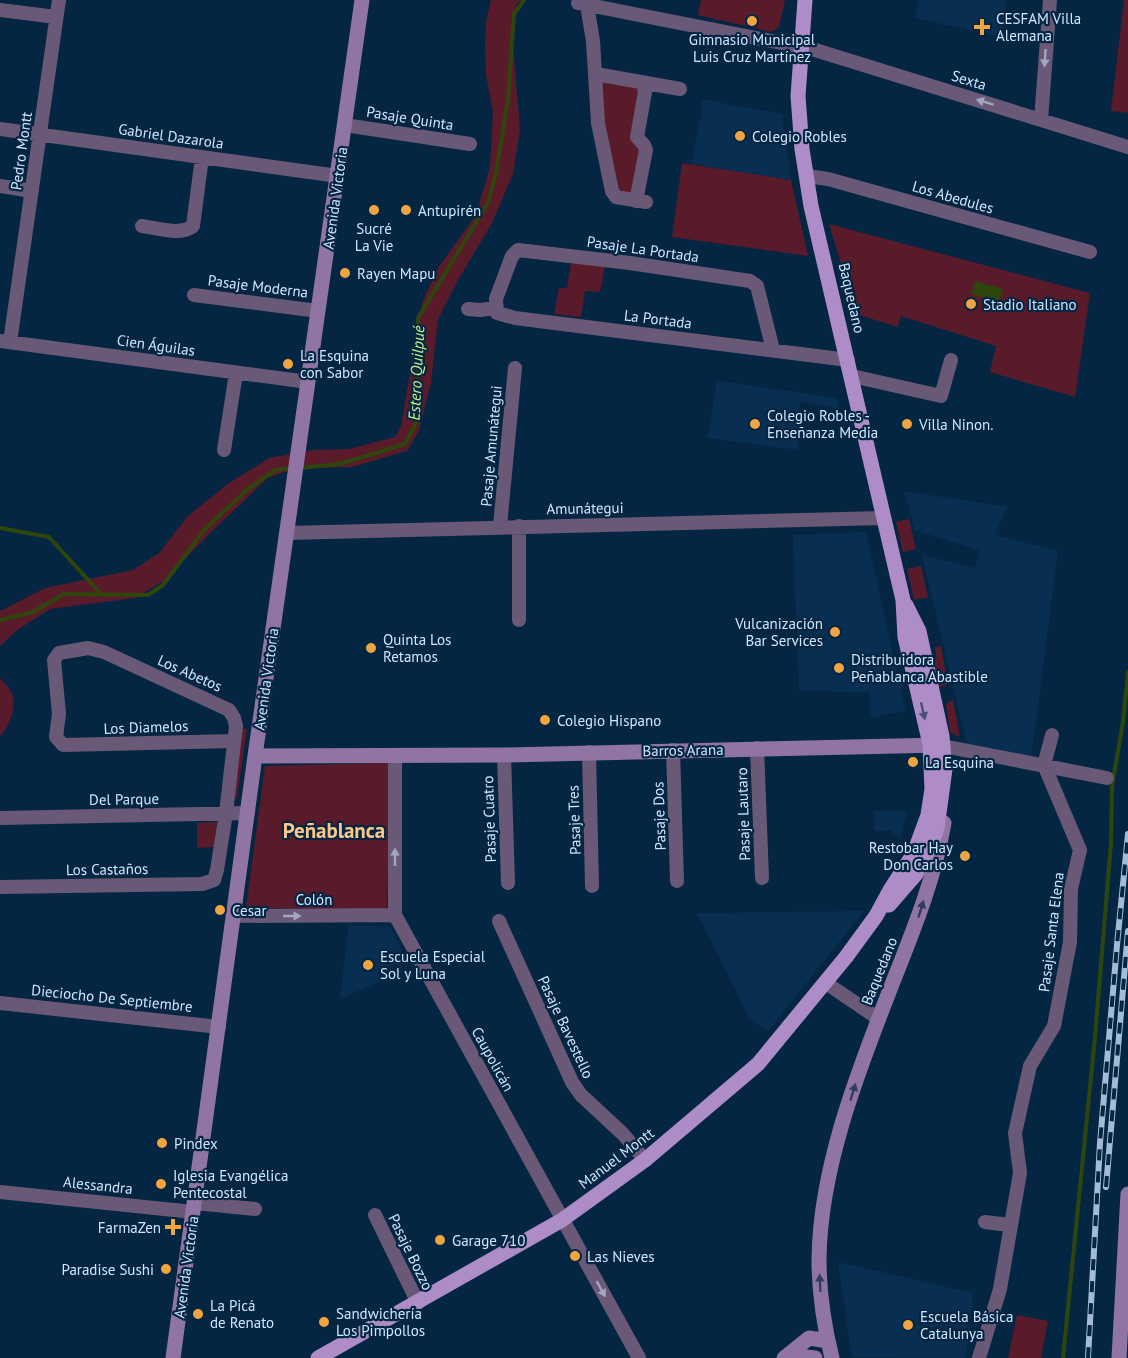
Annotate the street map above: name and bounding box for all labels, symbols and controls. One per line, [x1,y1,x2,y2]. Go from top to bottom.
place label: CESFAM Villa Alemana [996,9,1081,45]
marker: Gimnasio Municipal Luis Cruz Martínez [745,14,759,28]
marker: CESFAM Villa Alemana [973,18,991,36]
place label: Gimnasio Municipal Luis Cruz Martínez [689,30,816,66]
one-way arrow [1041,49,1050,68]
street label: Sexta [949,66,989,94]
one-way arrow [976,97,994,106]
street label: Pasaje Quinta [365,102,455,134]
street label: Pedro Montt [6,111,36,191]
street label: Gabriel Dazarola [117,119,225,153]
place label: Colegio Robles [752,127,847,146]
marker: Colegio Robles [733,129,747,143]
street label: Avenida Victoria [318,146,352,250]
street label: Los Abedules [910,176,996,218]
place label: Antupirén [418,201,481,220]
marker: Sucré La Vie [367,203,381,217]
marker: Antupirén [399,203,413,217]
place label: Sucré La Vie [355,219,393,255]
street label: Pasaje La Portada [586,232,700,266]
street label: Baquedano [835,261,869,335]
place label: Rayen Mapu [357,264,435,283]
marker: Rayen Mapu [338,266,352,280]
street label: Pasaje Moderna [207,270,309,302]
place label: Stadio Italiano [983,295,1077,314]
marker: Stadio Italiano [964,297,978,311]
street label: La Portada [623,305,693,333]
water label: Estero Quilpué [404,324,429,421]
street label: Cien Águilas [116,330,196,360]
place label: La Esquina con Sabor [300,346,369,382]
marker: La Esquina con Sabor [281,357,295,371]
street label: Pasaje Amunátegui [476,385,506,507]
place label: Colegio Robles - Enseñanza Media [767,406,878,442]
place label: Villa Ninon. [918,415,994,434]
marker: Colegio Robles - Enseñanza Media [748,417,762,431]
marker: Villa Ninon. [900,417,914,431]
street label: Amunátegui [546,498,624,518]
place label: Vulcanización Bar Services [734,614,823,650]
marker: Vulcanización Bar Services [828,625,842,639]
street label: Avenida Victoria [249,627,283,731]
place label: Quinta Los Retamos [383,630,451,666]
marker: Quinta Los Retamos [364,641,378,655]
street label: Los Abetos [155,650,225,696]
place label: Distribuidora Peñablanca Abastible [851,650,988,686]
marker: Distribuidora Peñablanca Abastible [832,661,846,675]
one-way arrow [919,702,928,721]
place label: Colegio Hispano [557,711,661,730]
marker: Colegio Hispano [538,713,552,727]
street label: Los Diamelos [103,716,189,738]
street label: Barros Arana [642,740,724,760]
place label: La Esquina [925,753,994,772]
marker: La Esquina [906,755,920,769]
street label: Pasaje Lautaro [732,767,754,861]
street label: Pasaje Cuatro [478,775,500,863]
street label: Pasaje Dos [648,781,670,851]
street label: Pasaje Tres [563,785,585,855]
street label: Del Parque [89,789,159,809]
district label: Peñablanca [283,817,385,844]
place label: Restobar Hay Don Carlos [869,838,953,874]
one-way arrow [390,847,400,866]
marker: Restobar Hay Don Carlos [958,849,972,863]
street label: Los Castaños [66,859,148,879]
street label: Pasaje Santa Elena [1034,871,1068,993]
street label: Colón [296,890,332,909]
one-way arrow [917,900,926,918]
place label: Cesar [232,901,267,920]
marker: Cesar [213,903,227,917]
one-way arrow [283,911,302,921]
street label: Baquedano [857,934,901,1008]
place label: Escuela Especial Sol y Luna [380,947,486,983]
marker: Escuela Especial Sol y Luna [361,958,375,972]
street label: Pasaje Bavestello [534,973,598,1081]
street label: Dieciocho De Septiembre [30,980,194,1016]
street label: Caupolicán [468,1023,518,1095]
one-way arrow [849,1083,858,1101]
street label: Manuel Montt [574,1123,658,1193]
place label: Pindex [174,1134,218,1153]
marker: Pindex [155,1136,169,1150]
place label: Iglesia Evangélica Pentecostal [173,1166,288,1202]
street label: Alessandra [62,1172,134,1198]
marker: Iglesia Evangélica Pentecostal [154,1177,168,1191]
street label: Pasaje Bozzo [384,1211,438,1293]
street label: Avenida Victoria [169,1215,203,1319]
place label: FarmaZen [98,1218,161,1237]
marker: FarmaZen [166,1220,180,1234]
place label: Garage 710 [452,1231,525,1250]
marker: Garage 710 [433,1233,447,1247]
place label: Las Nieves [587,1247,655,1266]
marker: Las Nieves [568,1249,582,1263]
place label: Paradise Sushi [62,1260,154,1279]
marker: Paradise Sushi [159,1262,173,1276]
one-way arrow [816,1273,825,1292]
one-way arrow [596,1281,606,1298]
place label: La Picá de Renato [210,1296,274,1332]
place label: Sandwichería Los Pimpollos [336,1304,425,1340]
marker: La Picá de Renato [191,1307,205,1321]
place label: Escuela Básica Catalunya [920,1307,1013,1343]
marker: Sandwichería Los Pimpollos [317,1315,331,1329]
marker: Escuela Básica Catalunya [901,1318,915,1332]

